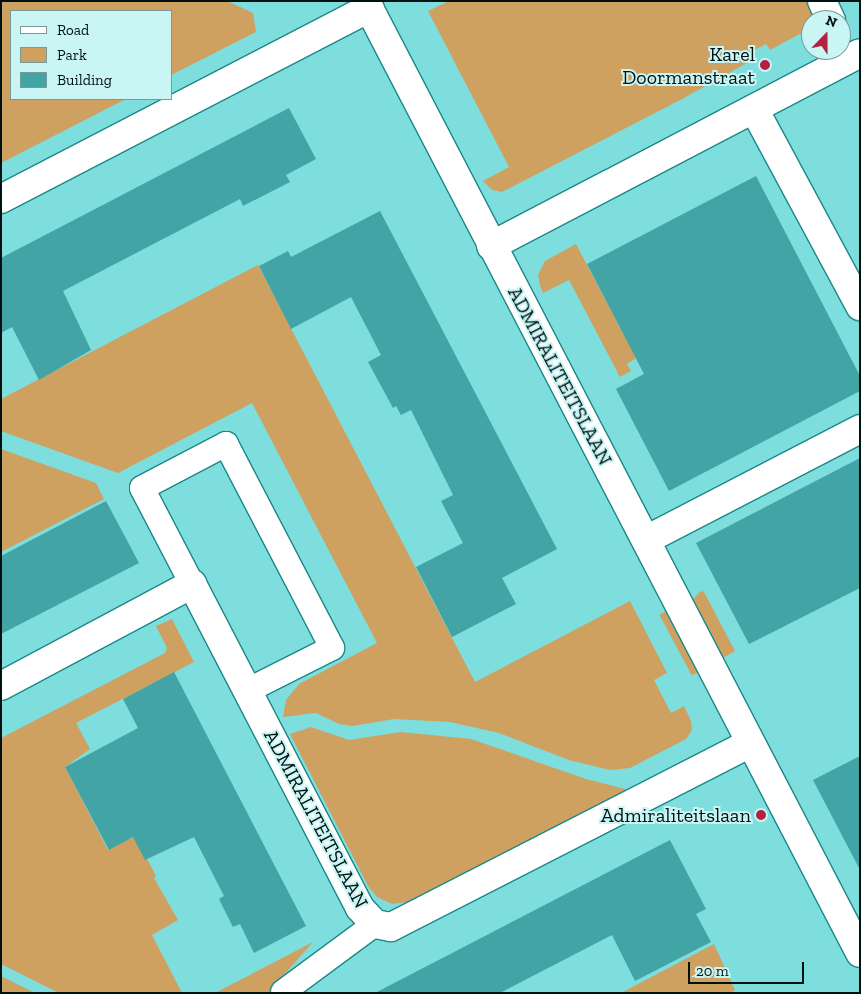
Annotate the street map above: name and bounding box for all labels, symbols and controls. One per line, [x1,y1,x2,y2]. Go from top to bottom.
legend [10,10,172,100]
north arrow [801,10,851,60]
text: N [823,12,840,31]
text: Road [57,21,89,39]
place label: Karel Doormanstraat [622,42,755,89]
text: Park [57,46,87,64]
marker: Karel Doormanstraat [759,59,771,71]
text: Building [57,71,112,89]
street label: ADMIRALITEITSLAAN [503,283,617,469]
street label: ADMIRALITEITSLAAN [259,726,373,912]
place label: Admiraliteitslaan [601,803,751,827]
marker: Admiraliteitslaan [755,809,767,821]
scale bar [691,952,807,984]
text: 20 m [696,962,729,980]

